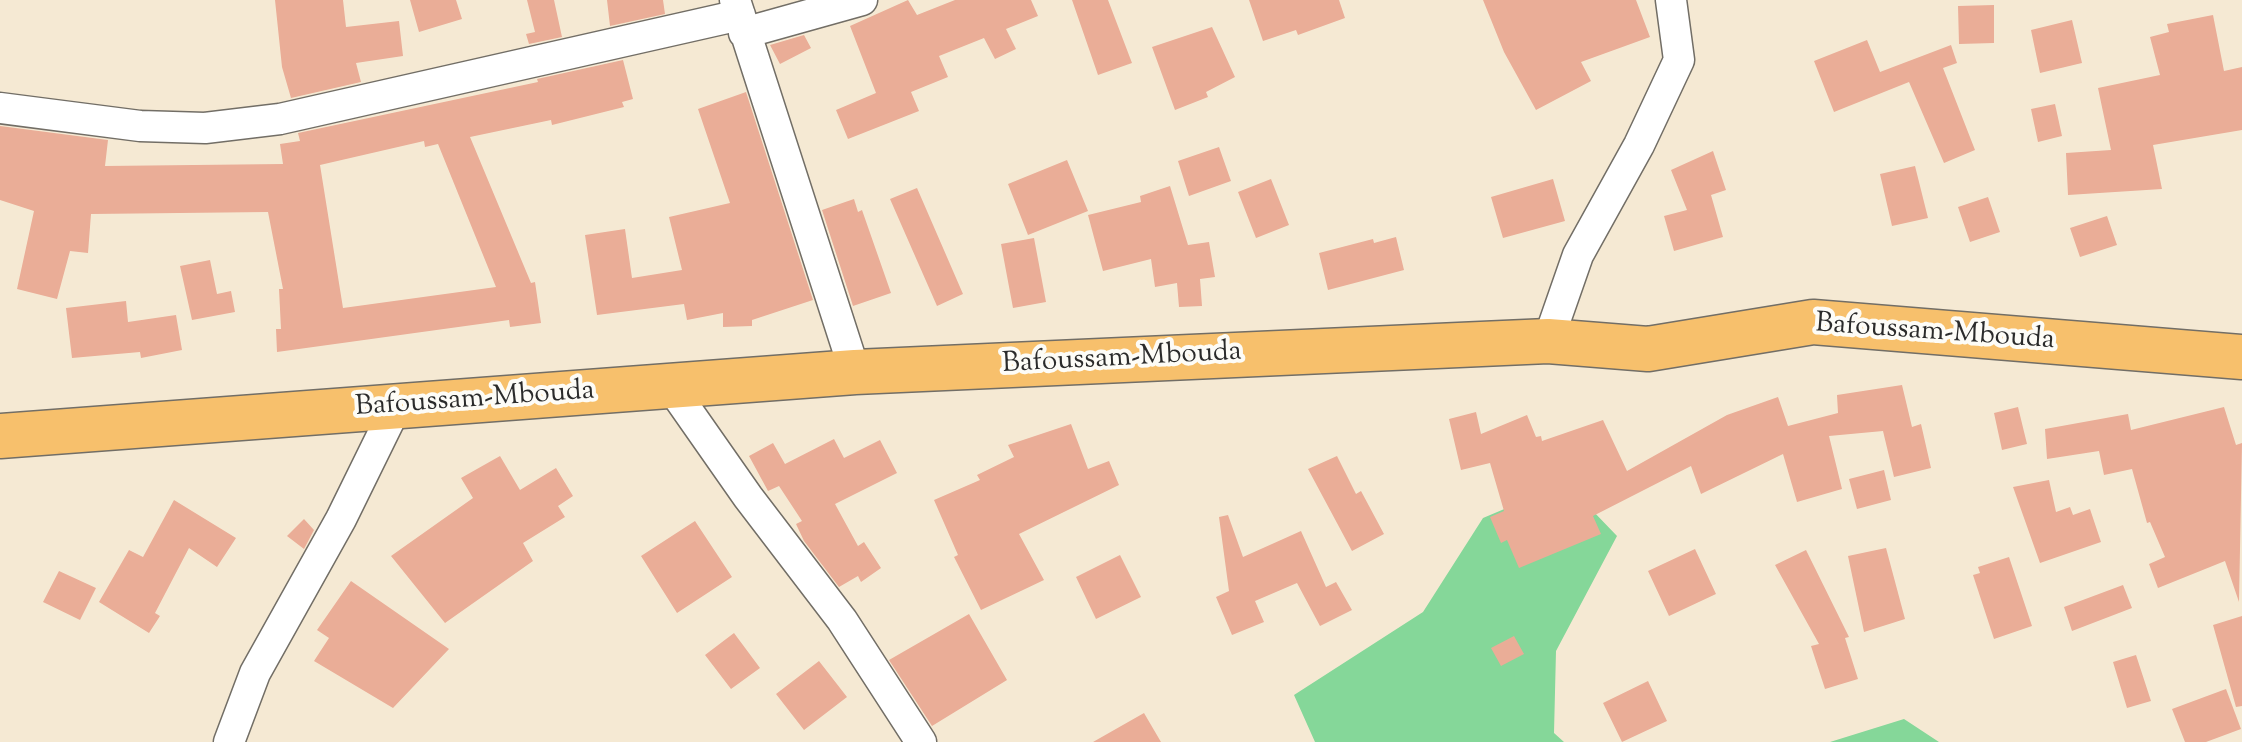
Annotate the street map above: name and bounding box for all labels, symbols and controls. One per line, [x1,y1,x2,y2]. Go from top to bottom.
street label: Bafoussam-Mbouda [1814,309,2056,359]
street label: Bafoussam-Mbouda [1001,337,1243,383]
street label: Bafoussam-Mbouda [354,376,596,426]

